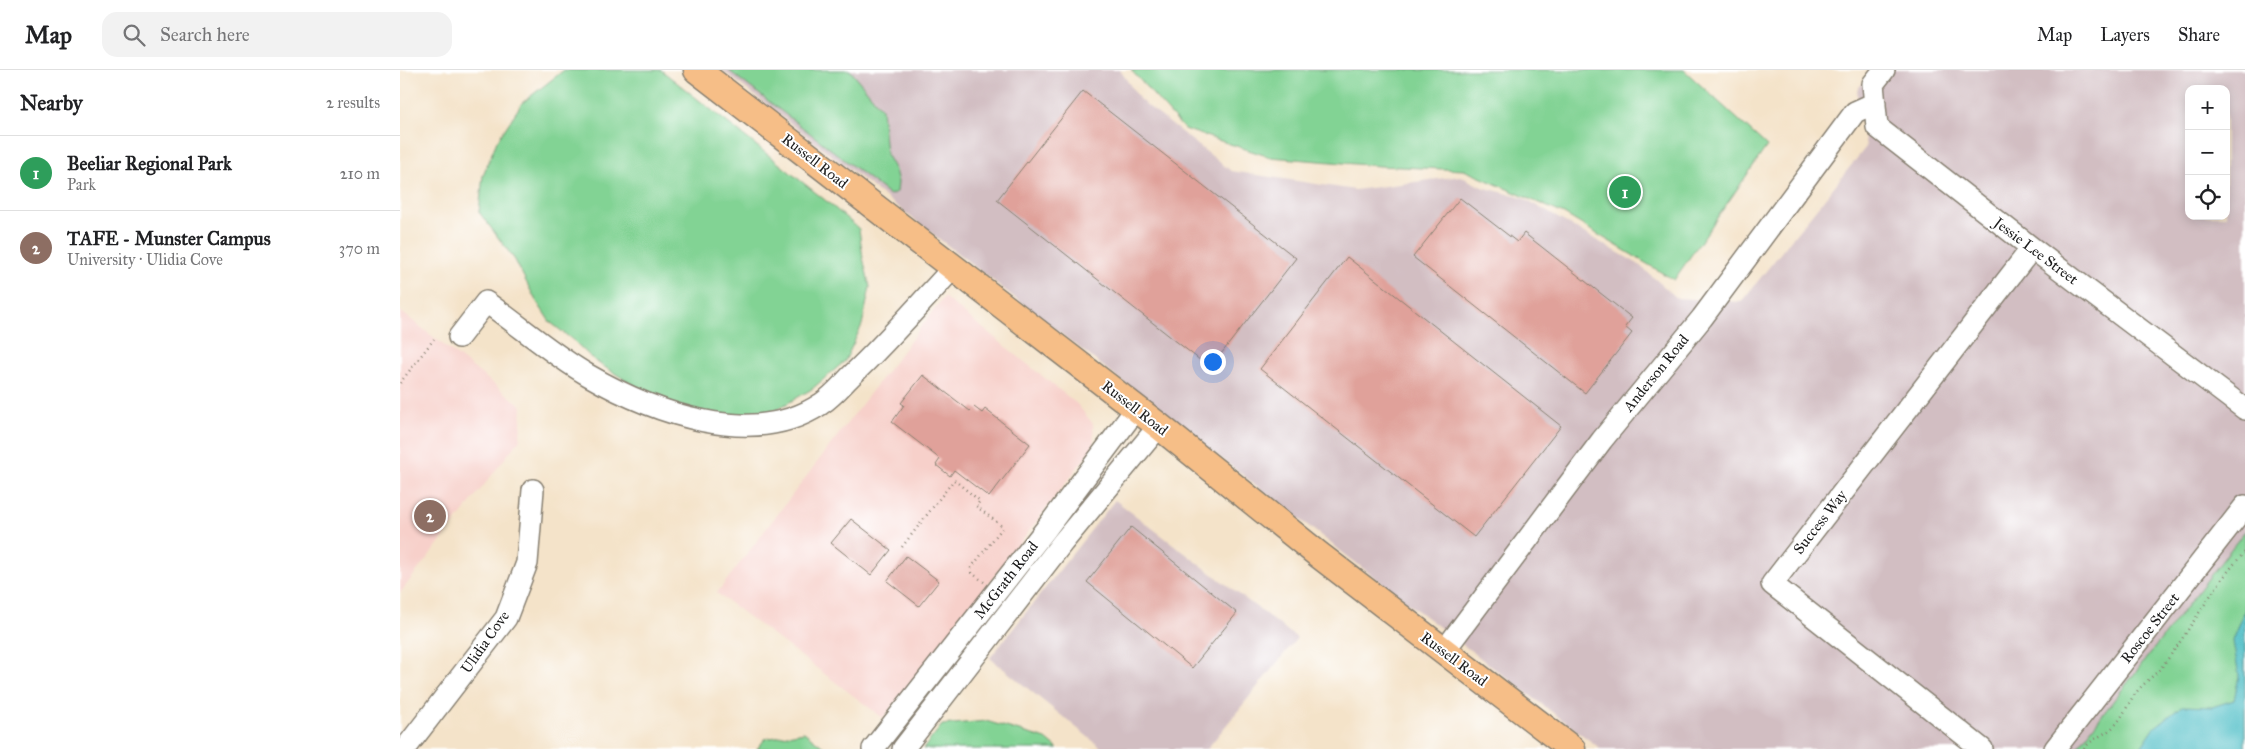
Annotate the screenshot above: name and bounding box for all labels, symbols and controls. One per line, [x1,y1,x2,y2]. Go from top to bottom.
search box [102,12,452,57]
text: Map [25,20,72,50]
icon: search [120,21,148,49]
text: Search here [160,23,250,46]
text: Map [2037,24,2072,46]
text: Layers [2100,24,2150,46]
text: Share [2178,24,2220,46]
map controls [2185,85,2230,220]
button: + [2185,85,2230,130]
text: Nearby [20,90,83,116]
text: 2 results [326,93,380,112]
street label: Russell Road [778,130,852,193]
button: − [2185,130,2230,175]
text: Beeliar Regional Park [67,152,232,175]
text: 1 [33,164,39,183]
text: 210 m [340,164,380,183]
pin: 1 [1609,173,1641,211]
text: Park [67,175,96,194]
button: locate [2185,175,2230,220]
street label: Jessie Lee Street [1988,212,2082,290]
text: TAFE - Munster Campus [67,227,271,250]
text: 2 [32,239,40,258]
text: 370 m [339,239,380,258]
text: University · Ulidia Cove [67,250,223,269]
street label: Anderson Road [1619,330,1693,416]
your location [1200,349,1226,375]
street label: Russell Road [1098,377,1172,440]
street label: Success Way [1789,486,1851,558]
pin: 2 [414,497,446,535]
street label: McGrath Road [970,537,1042,622]
street label: Roscoe Street [2117,589,2183,667]
street label: Ulidia Cove [457,607,513,677]
street label: Russell Road [1417,628,1491,690]

